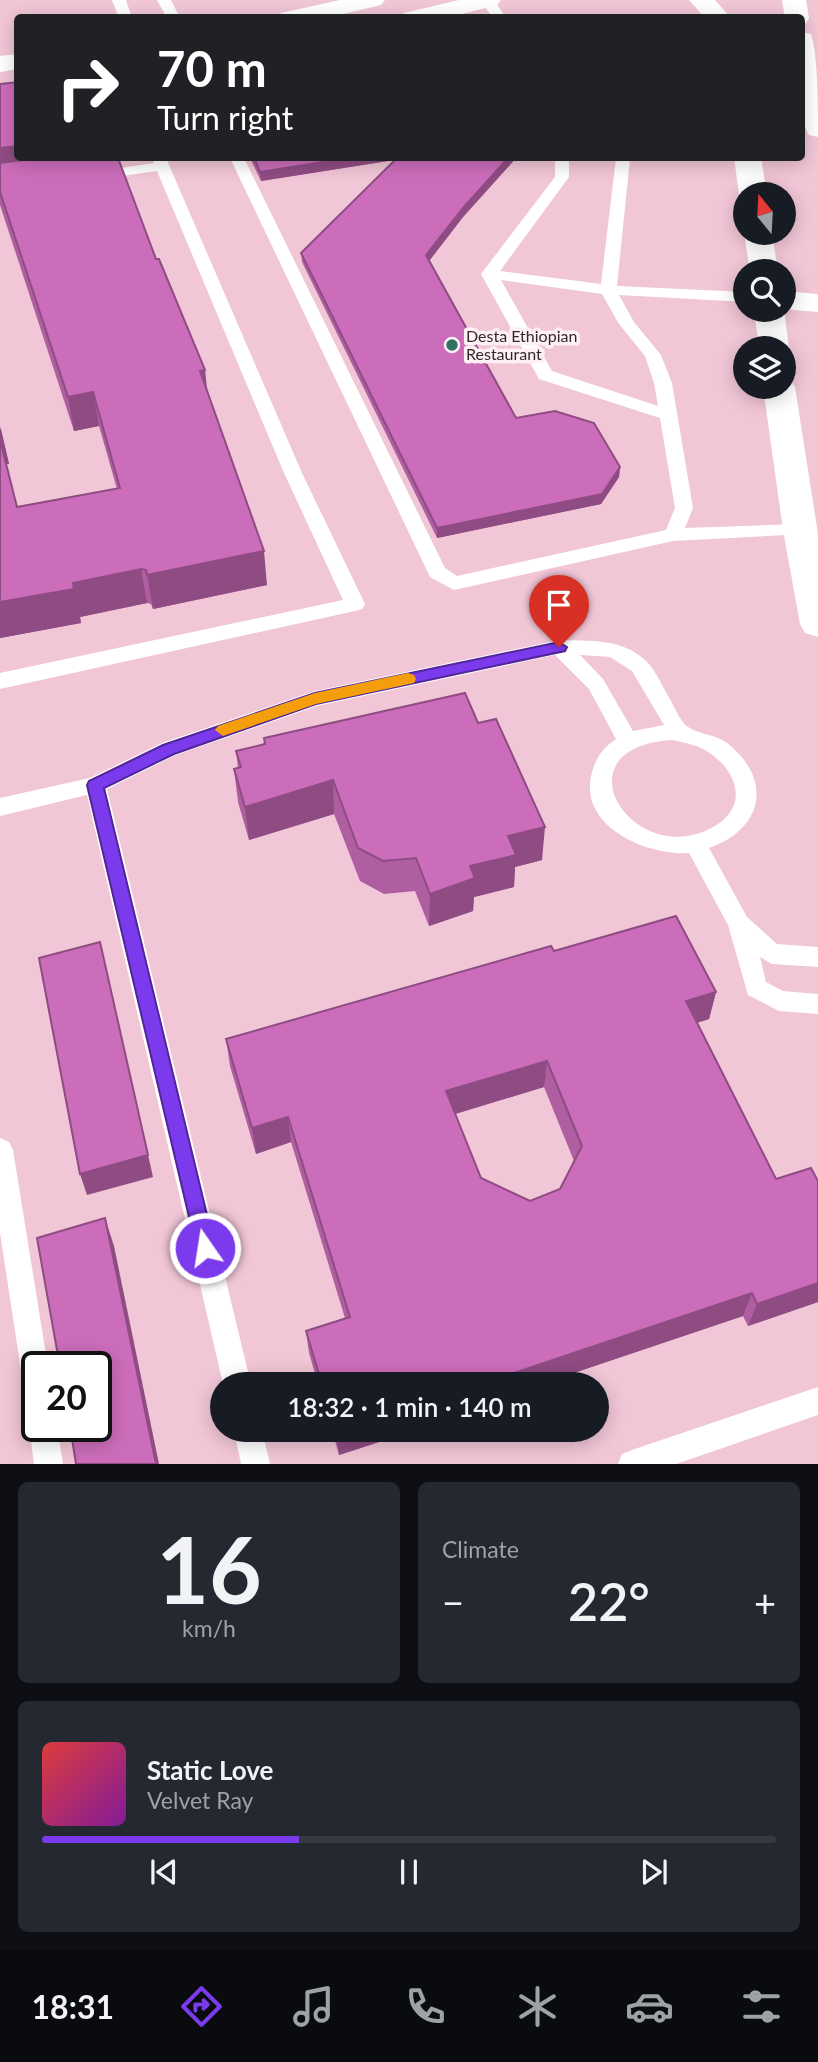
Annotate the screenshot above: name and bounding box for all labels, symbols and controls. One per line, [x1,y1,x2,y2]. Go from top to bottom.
text: 70 m [157,39,267,97]
icon: right [42,42,133,133]
text: Turn right [157,98,293,137]
north arrow [733,182,796,245]
map controls [733,182,796,399]
button: search [733,259,796,322]
place label: Desta Ethiopian Restaurant [466,326,577,363]
button: layers [733,336,796,399]
marker: Desta Ethiopian Restaurant [444,337,460,353]
pin [529,575,589,647]
icon: arrive [540,586,578,624]
position arrow [168,1211,242,1285]
speed limit sign: 20 [21,1351,112,1442]
text: 18:32 · 1 min · 140 m [287,1391,532,1423]
text: 16 [156,1514,262,1623]
text: Climate [442,1535,519,1563]
text: 22° [568,1570,650,1632]
text: − [442,1579,464,1625]
text: + [754,1579,776,1625]
text: km/h [182,1614,236,1642]
text: Static Love [147,1754,274,1786]
text: Velvet Ray [147,1786,253,1814]
icon: previous [145,1853,183,1891]
icon: pause [390,1853,428,1891]
icon: next [635,1853,673,1891]
icon: directions [177,1982,226,2031]
icon: music [289,1982,338,2031]
icon: phone [401,1982,450,2031]
icon: climate [513,1982,562,2031]
icon: car [625,1982,674,2031]
icon: filters [737,1982,786,2031]
text: 18:31 [32,1987,114,2026]

